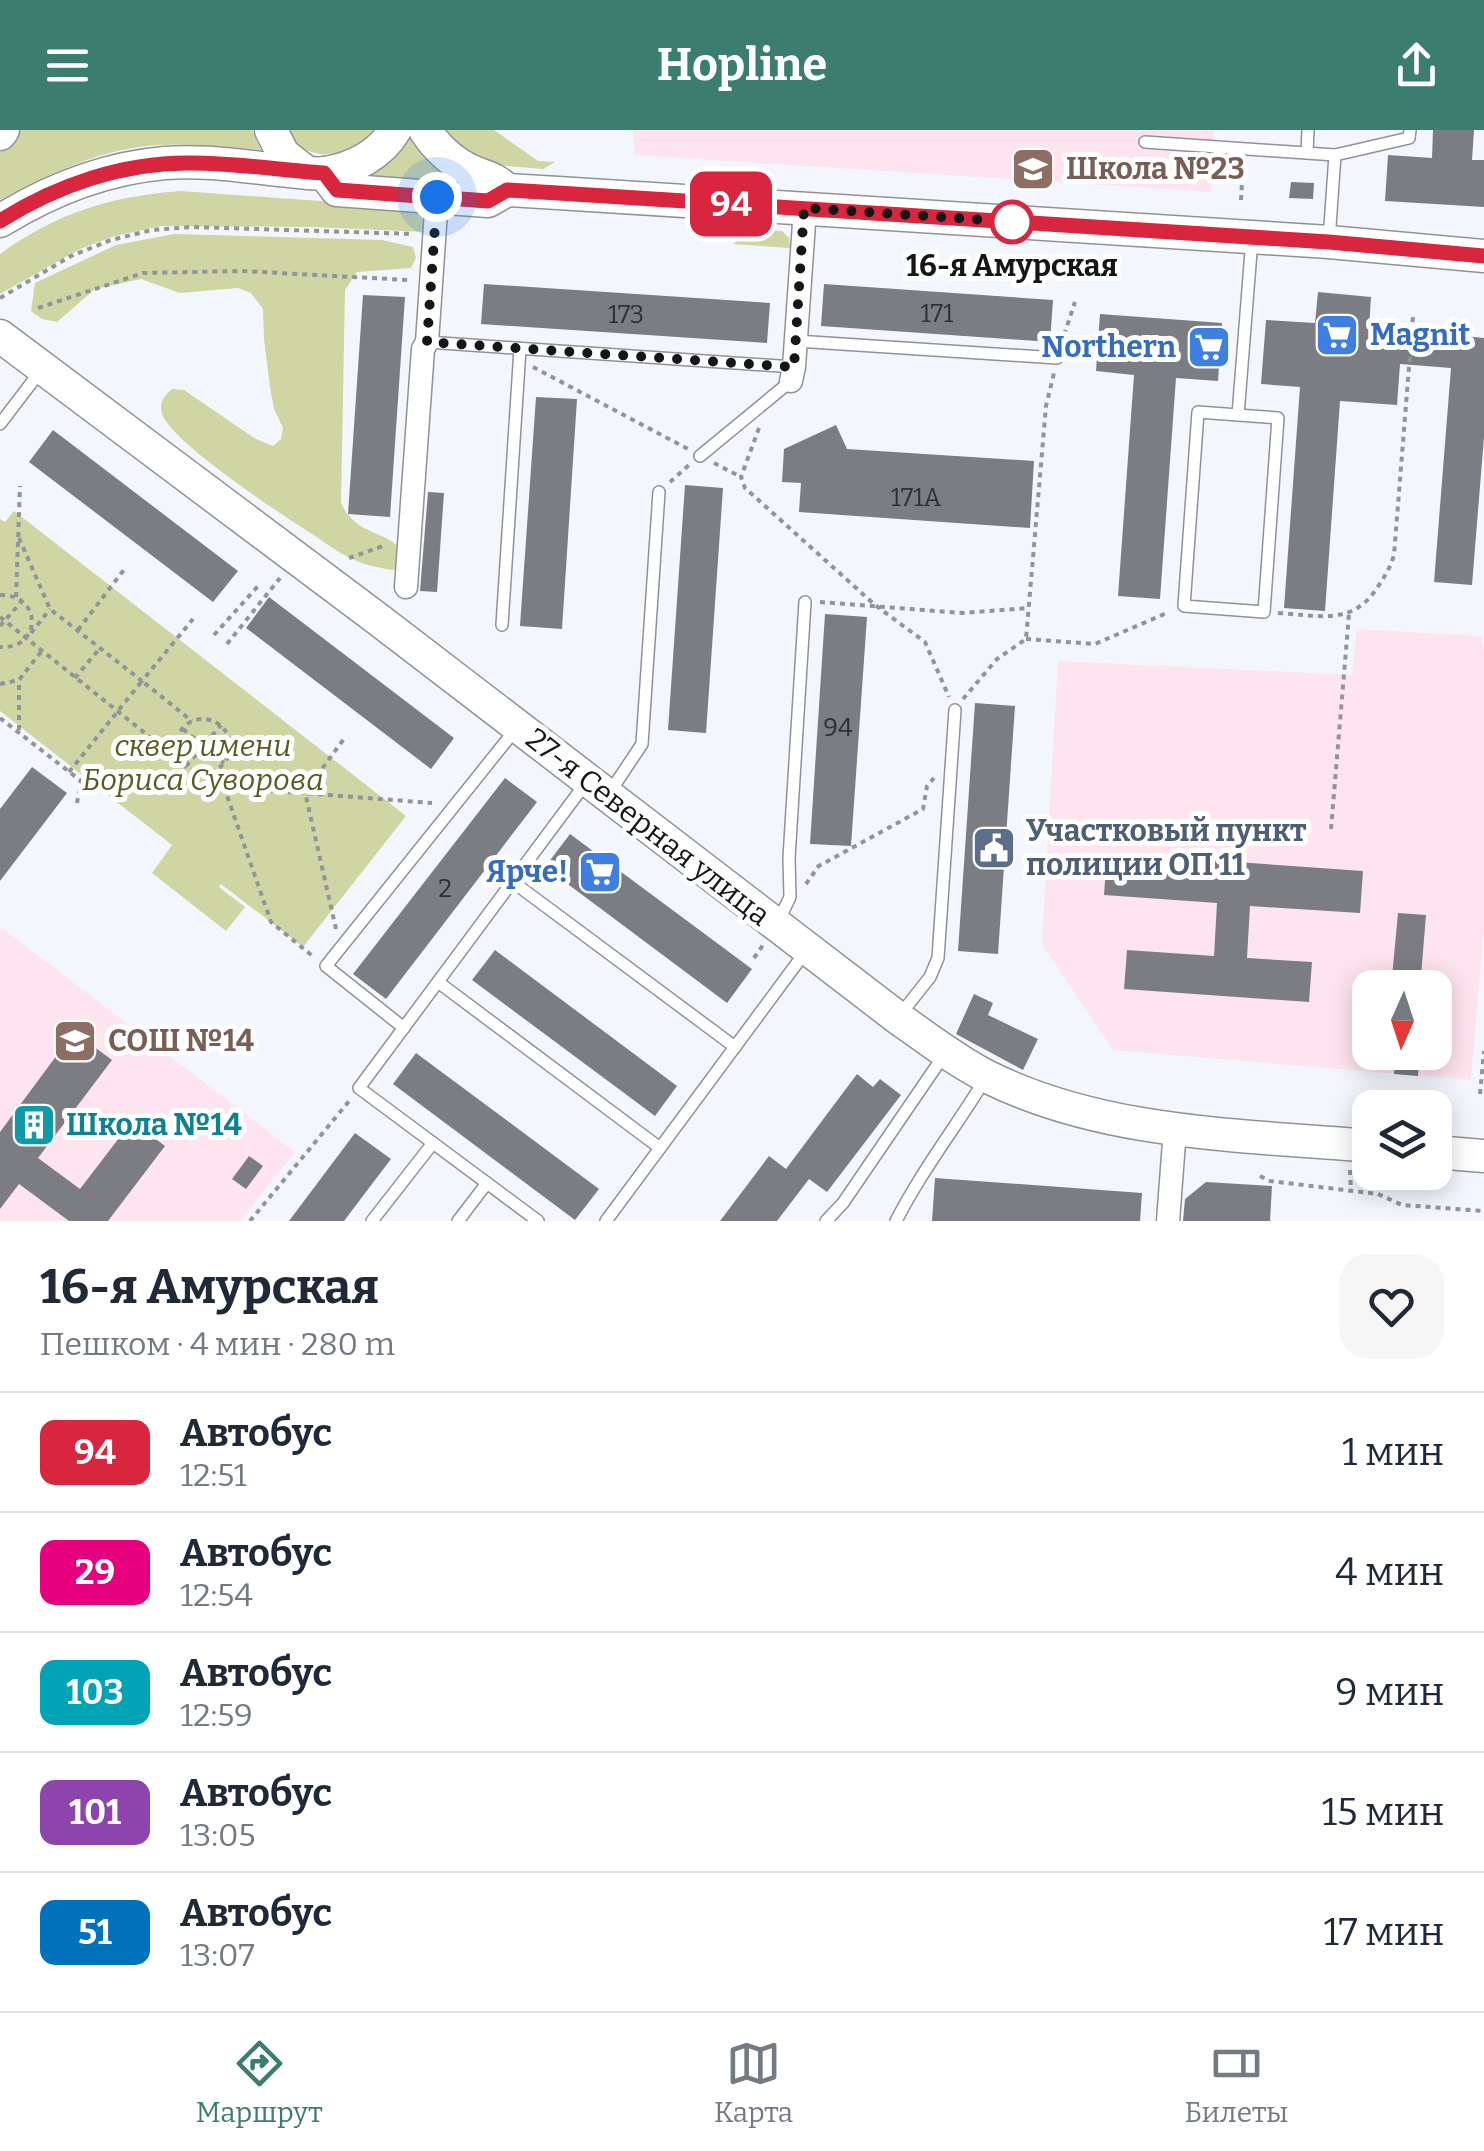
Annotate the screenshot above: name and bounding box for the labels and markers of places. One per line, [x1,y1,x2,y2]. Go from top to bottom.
school or university icon: Школа №23 [1010,146,1056,192]
place label: Школа №23 [1066,151,1245,187]
marker: 16-я Амурская [991,201,1033,243]
place label: 16-я Амурская [906,248,1118,284]
supermarket icon: Magnit [1314,312,1360,358]
place label: Magnit [1370,317,1470,353]
supermarket icon: Northern [1186,324,1232,370]
place label: Northern [1041,329,1177,365]
place label: Участковый пункт полиции ОП 11 [1026,813,1307,883]
public building icon: Участковый пункт полиции ОП 11 [971,825,1017,871]
supermarket icon: Ярче! [577,849,623,895]
place label: Ярче! [486,854,568,890]
school or university icon: СОШ №14 [52,1018,98,1064]
place label: СОШ №14 [108,1023,254,1059]
building icon: Школа №14 [11,1102,57,1148]
place label: Школа №14 [66,1107,242,1143]

